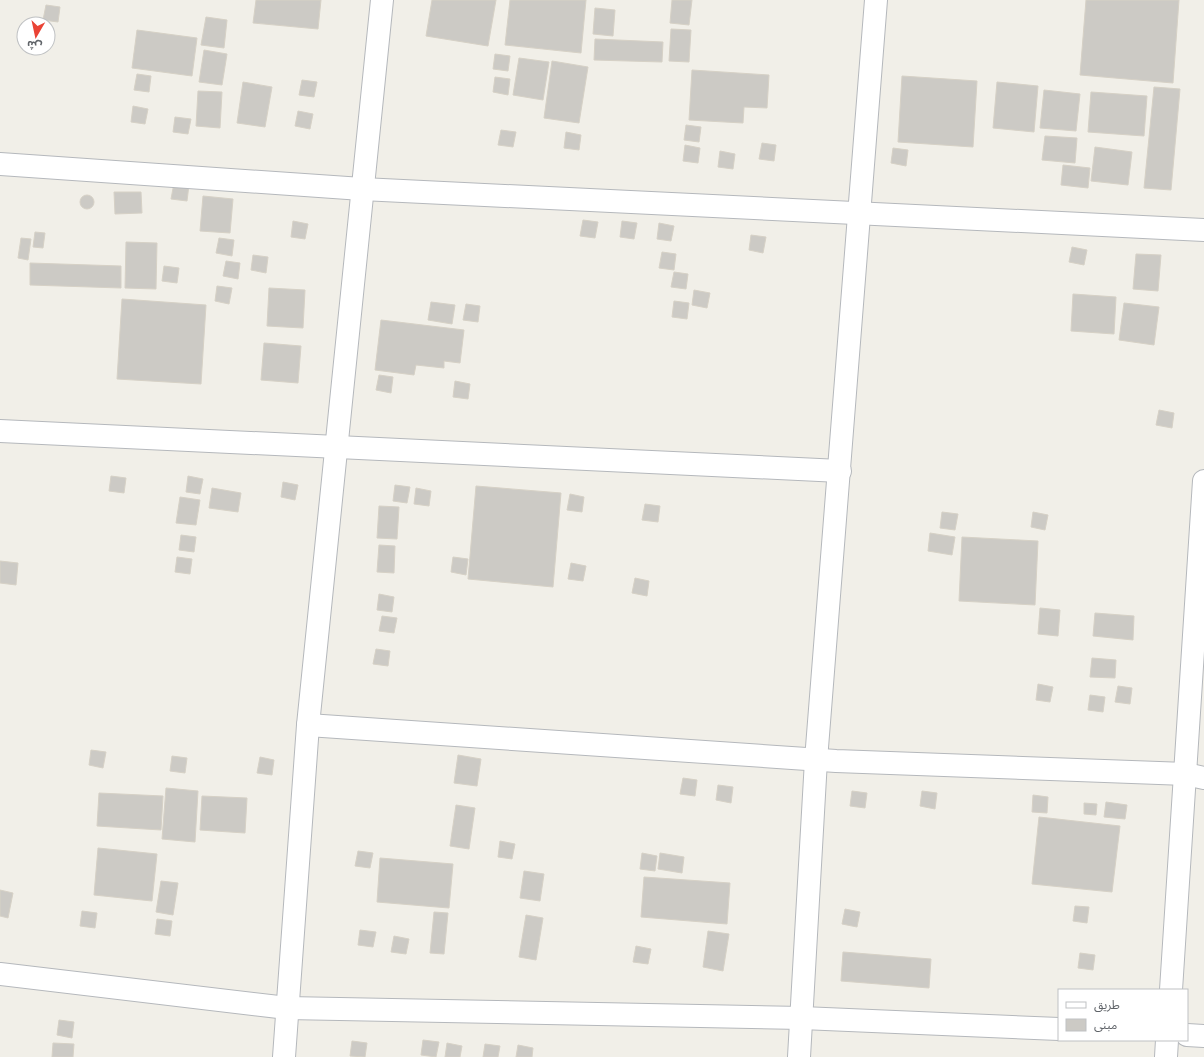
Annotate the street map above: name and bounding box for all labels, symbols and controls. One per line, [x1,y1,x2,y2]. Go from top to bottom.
north arrow [16,16,56,56]
text: ش [26,37,43,54]
legend [1058,989,1188,1041]
text: طريق [1094,997,1120,1013]
text: مبنى [1094,1017,1117,1033]

